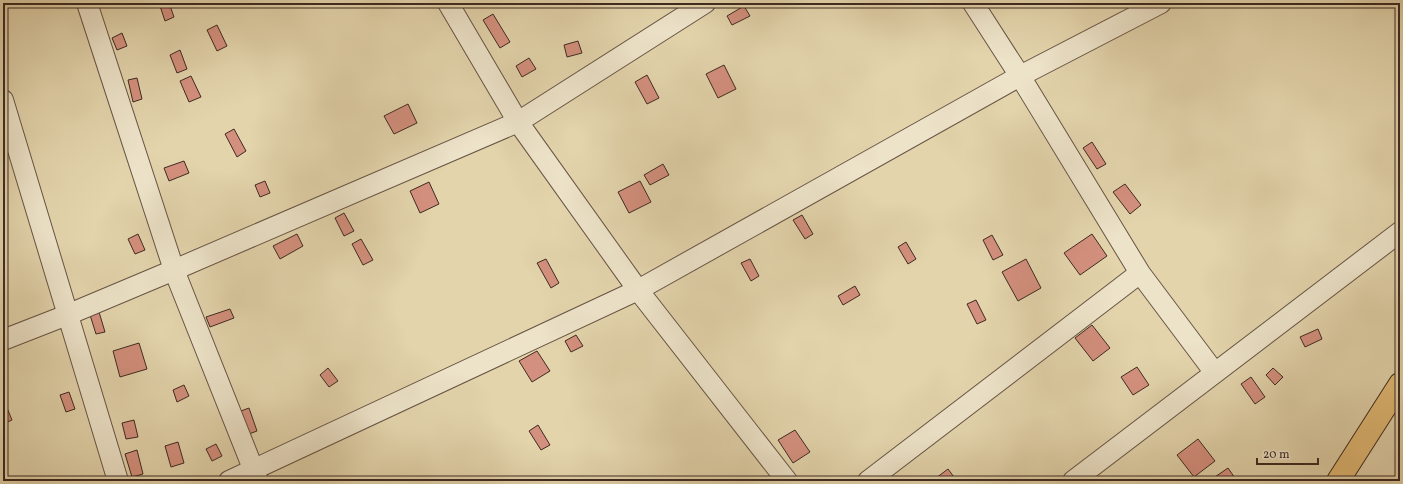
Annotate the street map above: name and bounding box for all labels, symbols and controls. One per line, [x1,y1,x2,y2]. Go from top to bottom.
scale bar [1257,440,1318,466]
text: 20 m [1263,447,1290,463]

